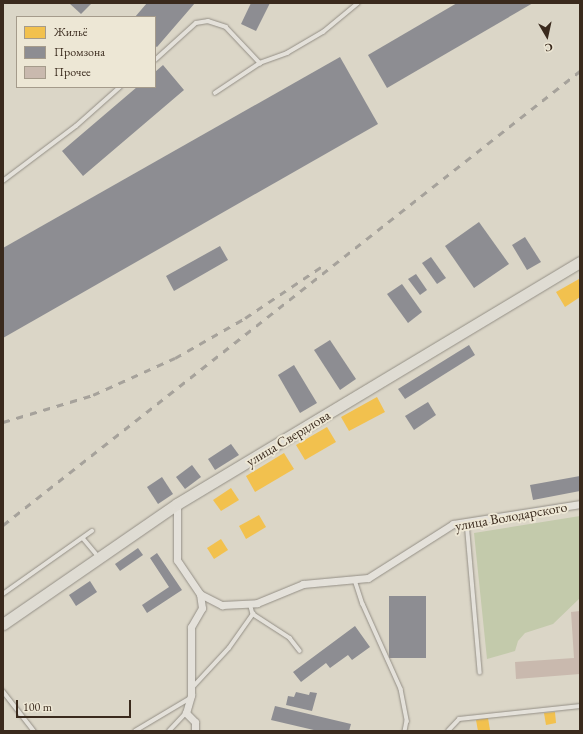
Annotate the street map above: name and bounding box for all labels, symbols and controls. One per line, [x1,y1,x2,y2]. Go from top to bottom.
legend [16,16,156,88]
north arrow [527,16,567,56]
text: Жильё [54,24,87,40]
text: С [544,40,554,55]
text: Промзона [54,44,105,60]
text: Прочее [54,64,91,80]
street label: улица Свердлова [243,406,333,470]
street label: улица Володарского [454,498,568,534]
scale bar [18,692,133,718]
text: 100 m [23,699,52,715]

